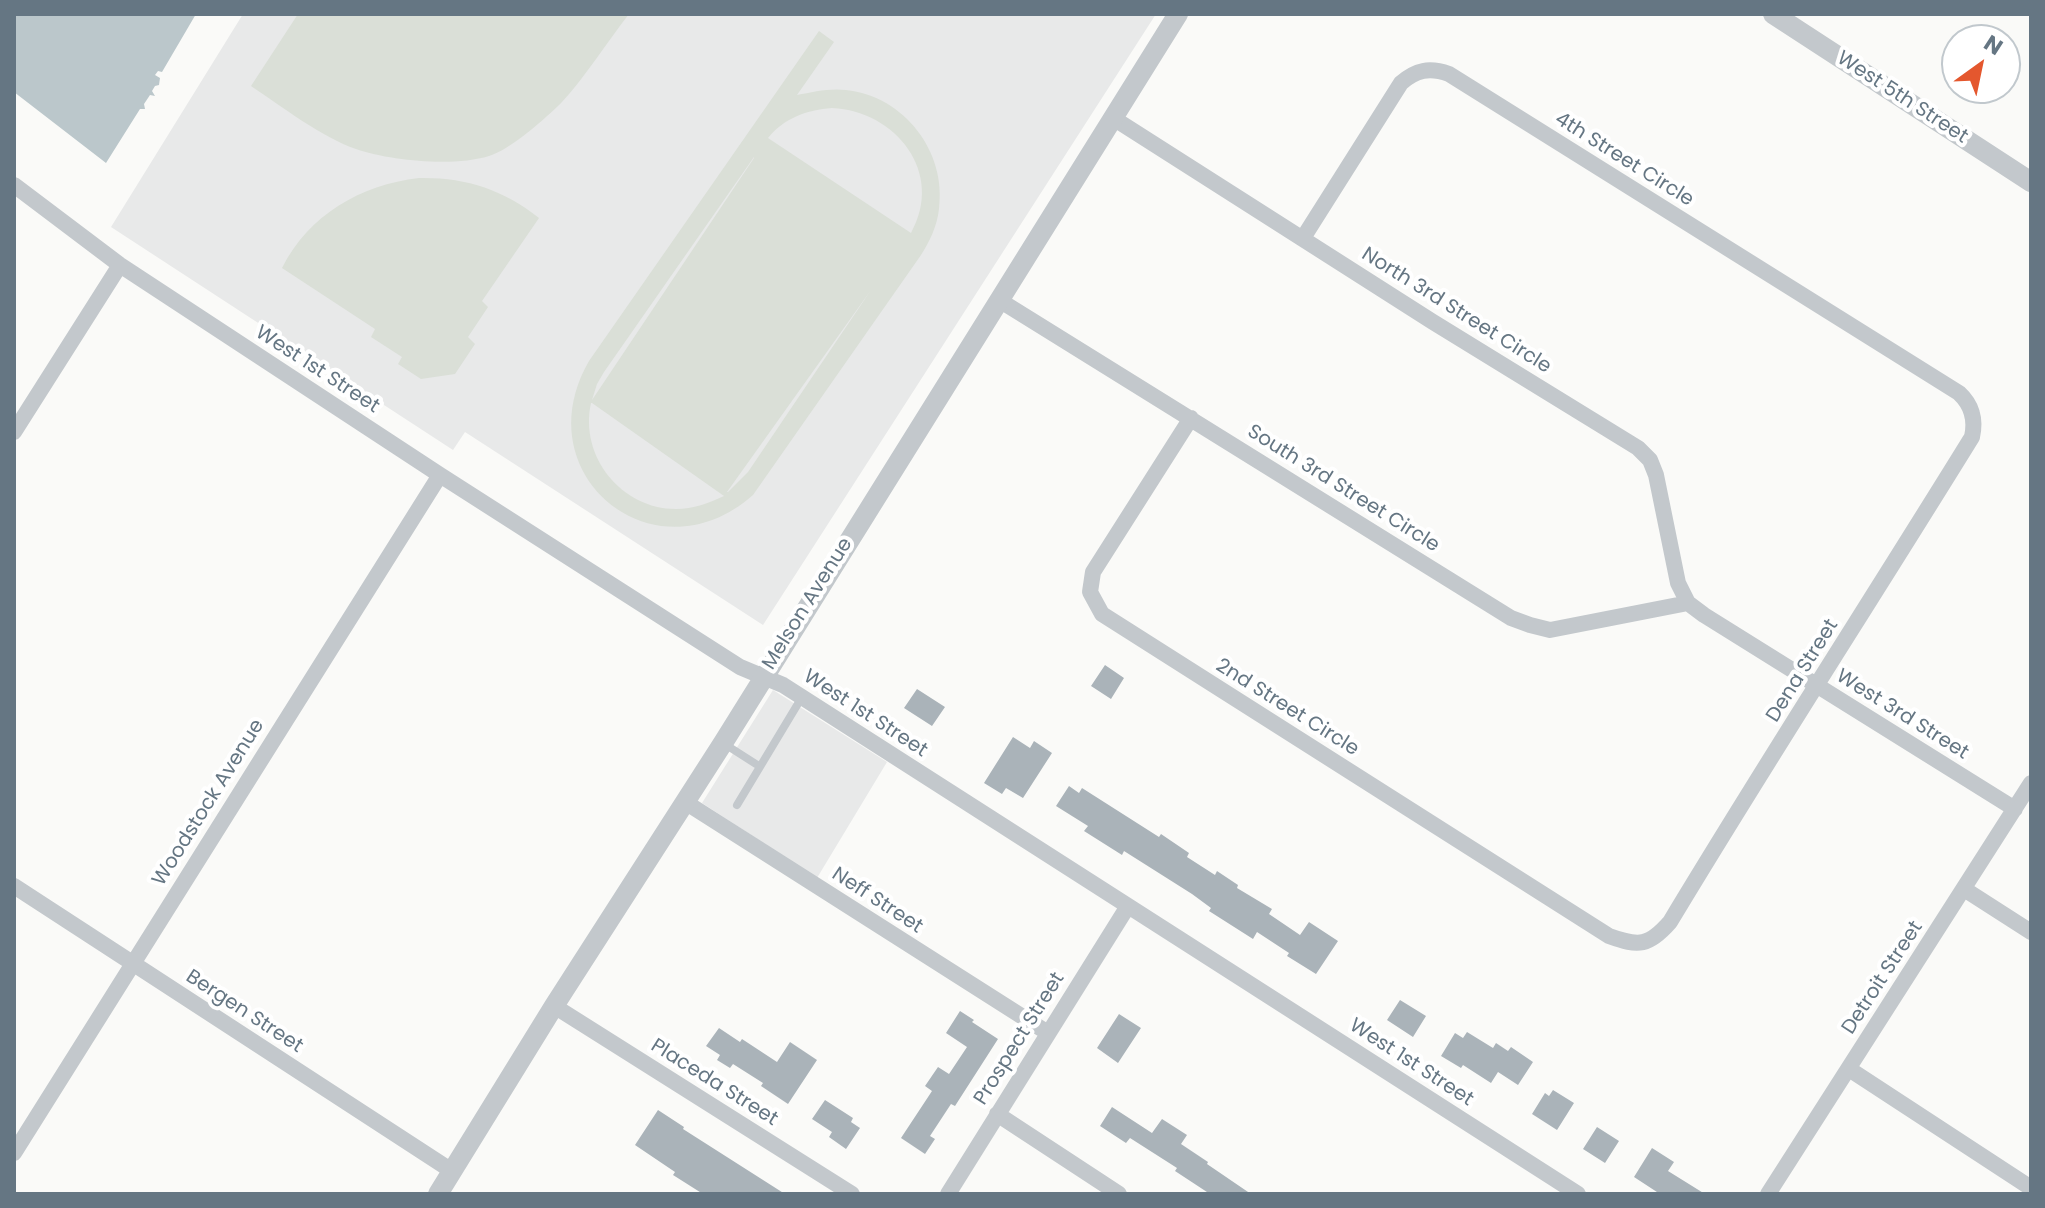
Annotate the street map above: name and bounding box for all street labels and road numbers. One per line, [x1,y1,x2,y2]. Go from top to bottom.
street label: West 5th Street [1832,47,1972,149]
street label: 4th Street Circle [1550,108,1698,212]
street label: North 3rd Street Circle [1357,243,1555,379]
street label: West 1st Street [250,321,384,419]
street label: South 3rd Street Circle [1242,420,1444,558]
street label: Melson Avenue [758,534,858,674]
street label: Dena Street [1762,615,1844,727]
street label: 2nd Street Circle [1211,654,1363,762]
street label: West 1st Street [798,665,932,763]
street label: West 3rd Street [1831,665,1973,765]
street label: Woodstock Avenue [148,715,270,891]
street label: Neff Street [827,863,927,939]
street label: Detroit Street [1837,917,1929,1039]
street label: Bergen Street [181,965,307,1059]
street label: Prospect Street [970,968,1070,1110]
street label: West 1st Street [1344,1014,1478,1112]
street label: Placeda Street [646,1034,782,1132]

